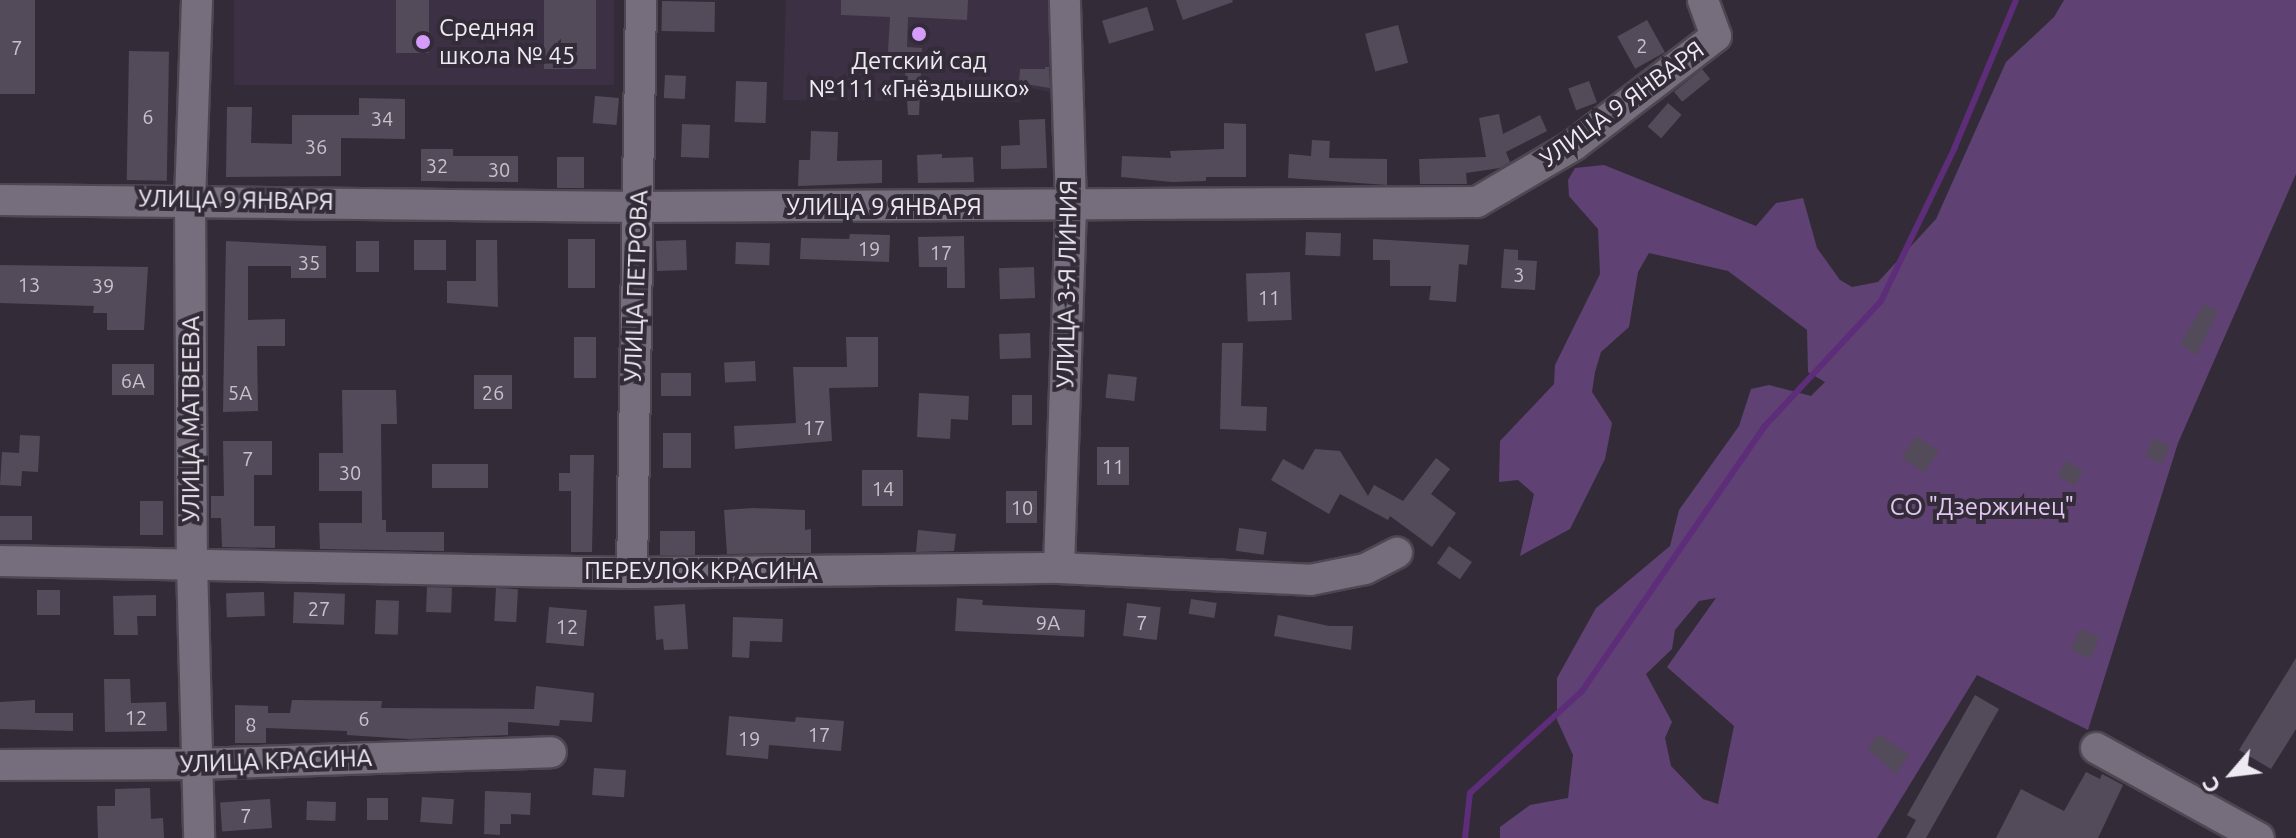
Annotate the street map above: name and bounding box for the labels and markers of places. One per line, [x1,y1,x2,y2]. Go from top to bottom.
place label: Средняя школа № 45 [439,14,575,70]
marker: Детский сад №111 «Гнёздышко» [910,25,928,43]
marker: Средняя школа № 45 [414,33,432,51]
place label: Детский сад №111 «Гнёздышко» [808,47,1030,103]

